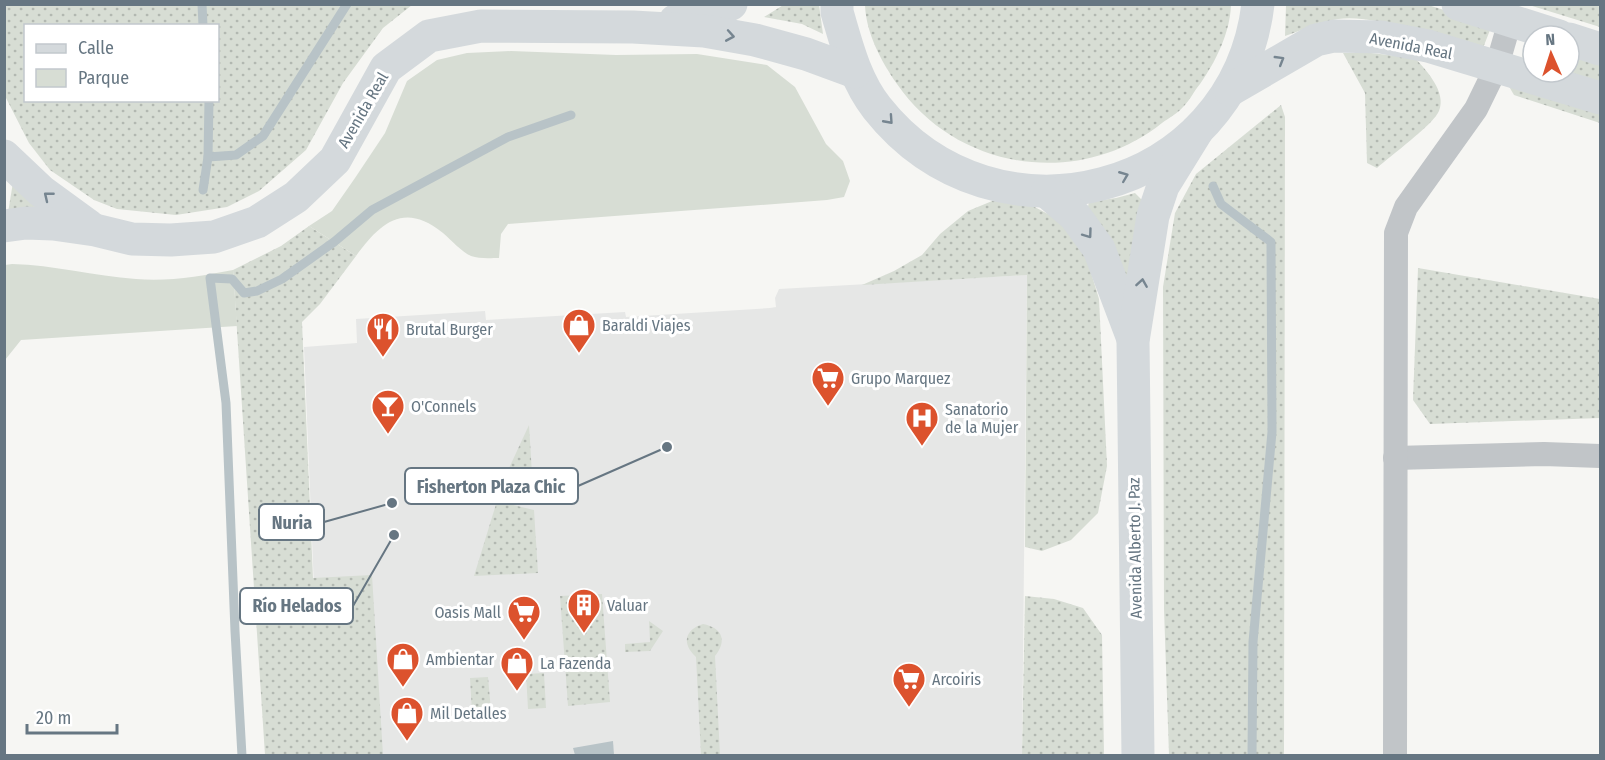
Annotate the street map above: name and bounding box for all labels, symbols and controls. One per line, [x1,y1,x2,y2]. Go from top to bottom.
legend [24,24,219,102]
north arrow [1521,24,1581,84]
one-way arrow [725,29,735,42]
street label: Avenida Real [1368,29,1454,63]
text: N [1545,30,1556,49]
text: Calle [78,37,114,59]
one-way arrow [1274,56,1284,68]
text: Parque [78,67,129,89]
street label: Avenida Real [334,69,392,151]
one-way arrow [882,113,893,124]
one-way arrow [1119,171,1129,184]
one-way arrow [43,193,54,204]
one-way arrow [1081,227,1092,238]
one-way arrow [1136,279,1148,288]
shop icon: Baraldi Viajes [561,307,597,354]
restaurant icon: Brutal Burger [365,311,401,358]
place label: Baraldi Viajes [602,316,691,335]
place label: Brutal Burger [406,320,493,339]
supermarket icon: Grupo Marquez [810,360,846,407]
place label: Grupo Marquez [851,369,950,388]
bar icon: O'Connels [370,388,406,435]
place label: O'Connels [411,397,476,416]
hospital icon: Sanatorio de la Mujer [904,400,940,447]
place label: Sanatorio de la Mujer [945,400,1019,437]
callout: Fisherton Plaza Chic [405,468,578,504]
text: Fisherton Plaza Chic [417,476,565,498]
street label: Avenida Alberto J. Paz [1124,477,1146,619]
callout: Nuria [259,504,324,540]
text: Nuria [272,512,312,534]
building icon: Valuar [566,587,602,634]
callout: Río Helados [240,588,353,624]
supermarket icon: Oasis Mall [506,594,542,641]
text: Río Helados [252,595,342,617]
place label: Valuar [607,596,649,615]
place label: Oasis Mall [434,603,501,622]
shop icon: Ambientar [385,641,421,688]
shop icon: La Fazenda [499,645,535,692]
place label: Ambientar [426,650,495,669]
place label: La Fazenda [540,654,612,673]
supermarket icon: Arcoiris [891,661,927,708]
place label: Arcoiris [932,670,981,689]
shop icon: Mil Detalles [389,695,425,742]
scale bar [27,697,117,735]
place label: Mil Detalles [430,704,507,723]
text: 20 m [36,707,71,729]

